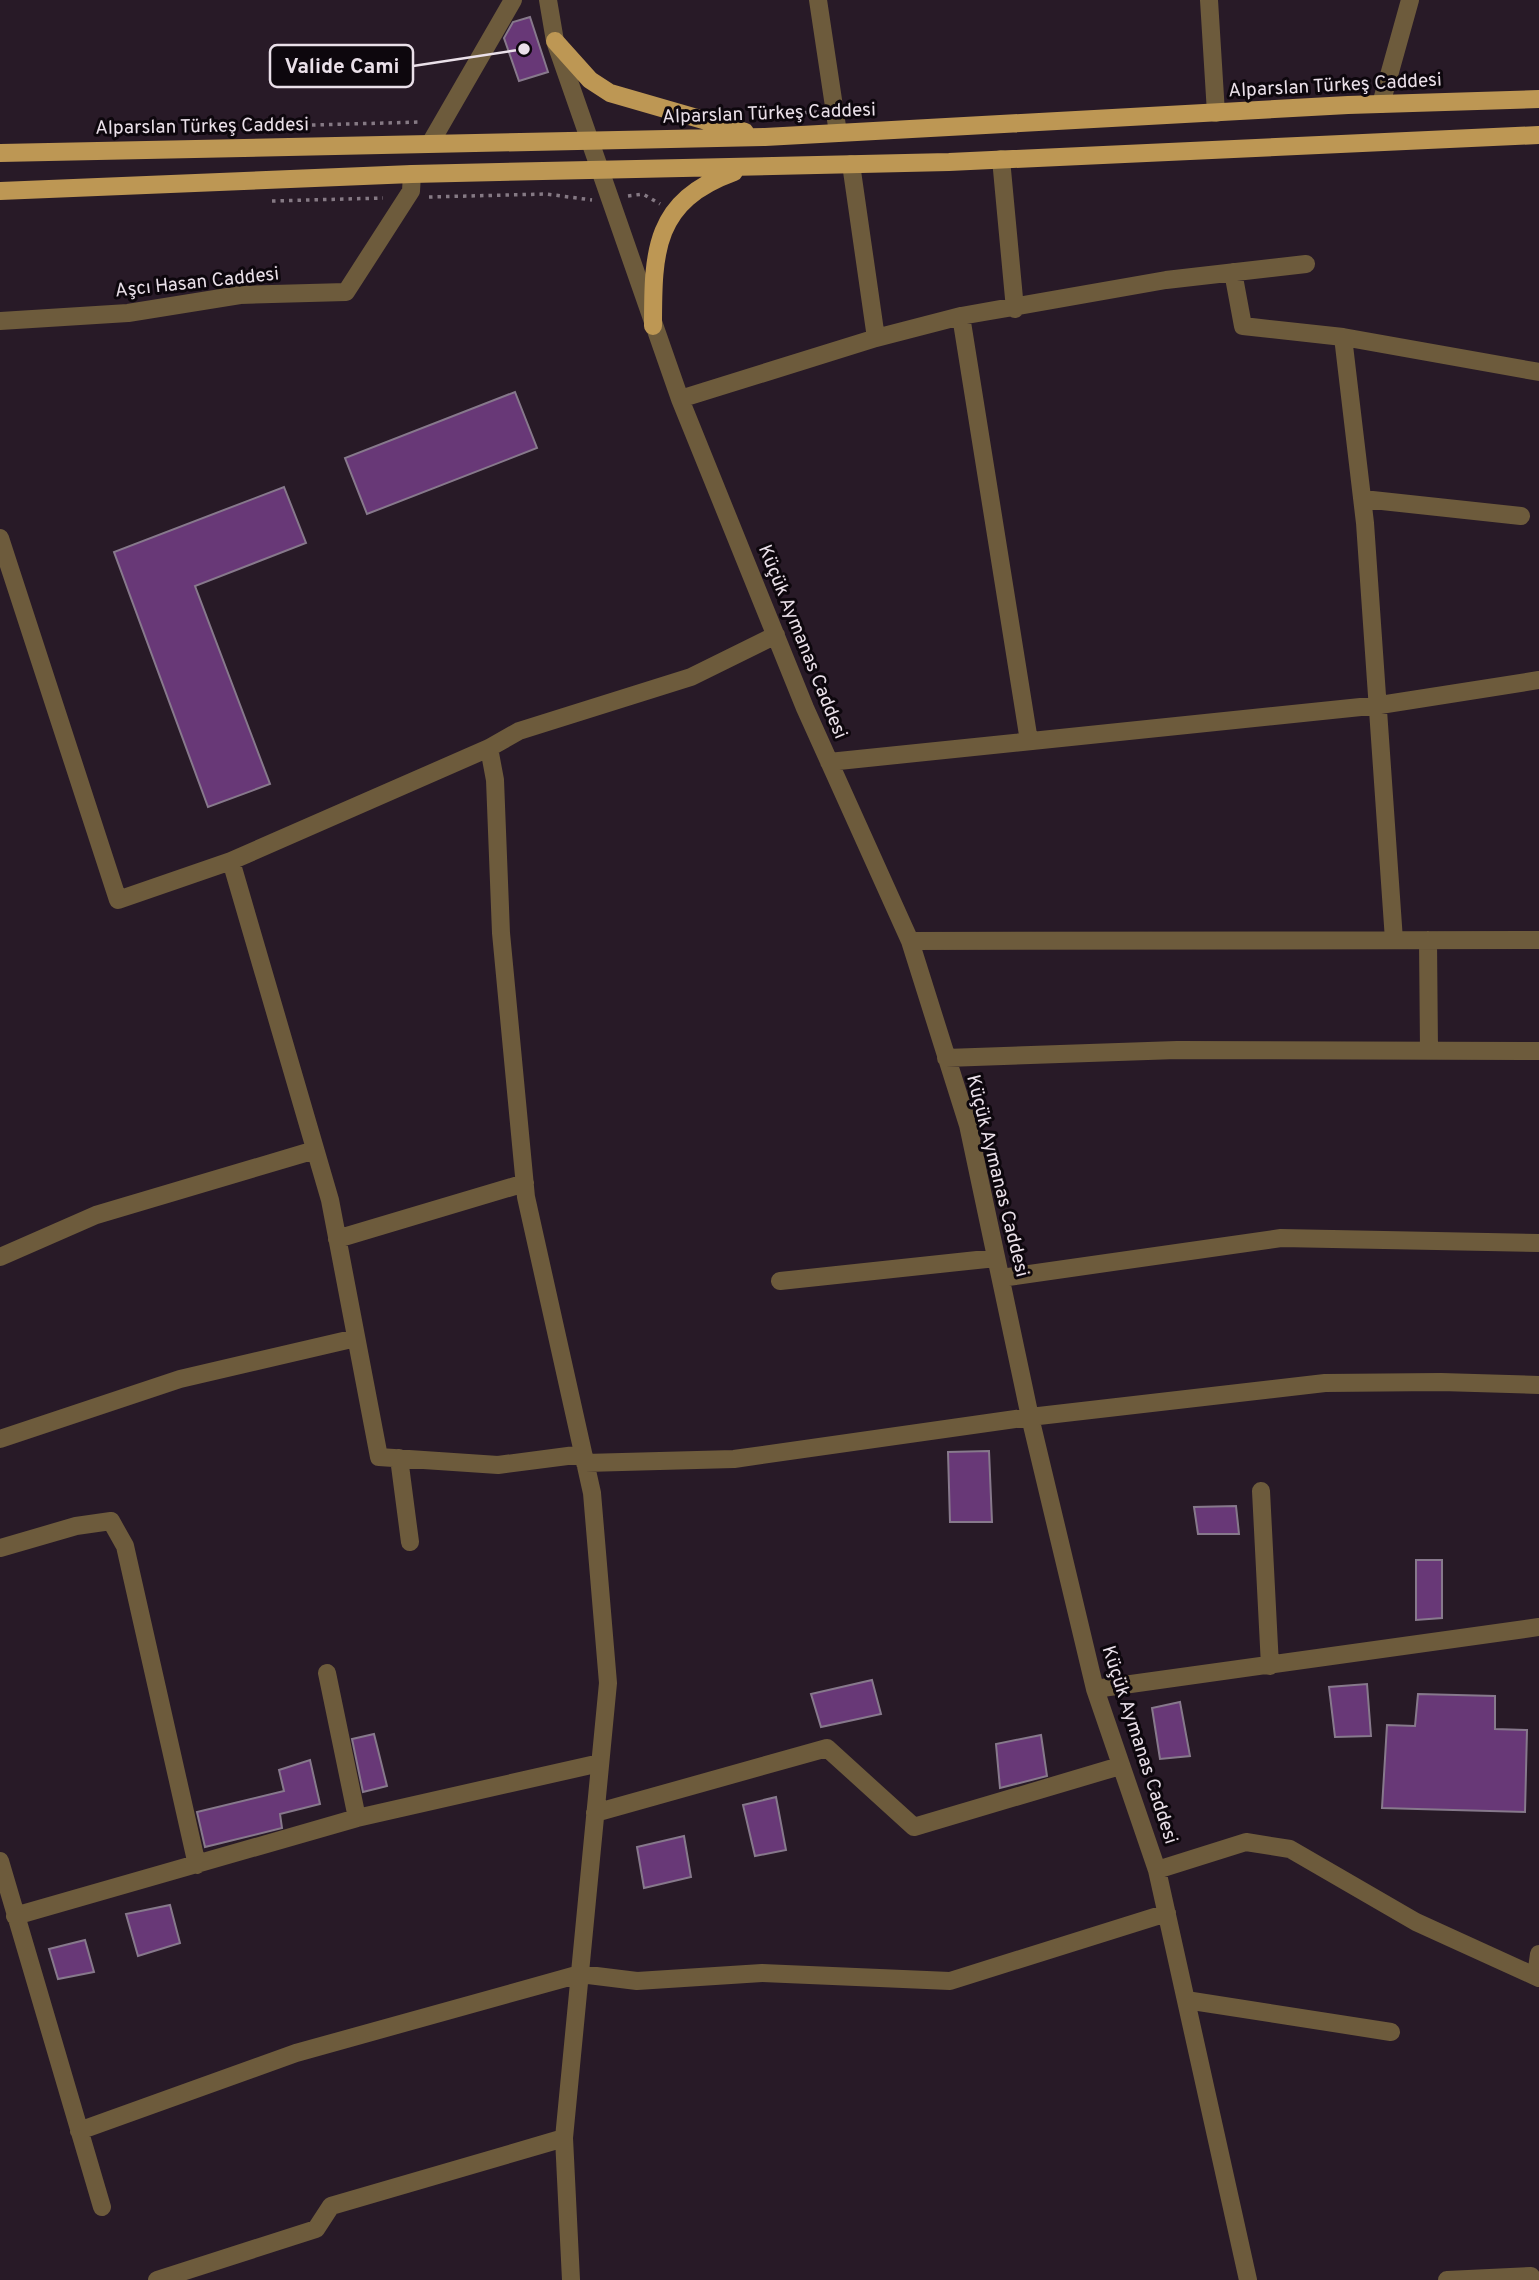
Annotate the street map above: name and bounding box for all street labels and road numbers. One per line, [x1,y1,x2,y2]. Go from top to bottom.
street label: Alparslan Türkeş Caddesi [1228,68,1442,104]
street label: Alparslan Türkeş Caddesi [662,98,876,130]
street label: Alparslan Türkeş Caddesi [95,113,309,141]
street label: Aşcı Hasan Caddesi [114,262,280,304]
street label: Küçük Aymanas Caddesi [752,541,852,743]
street label: Küçük Aymanas Caddesi [960,1072,1034,1280]
street label: Küçük Aymanas Caddesi [1096,1643,1182,1847]

